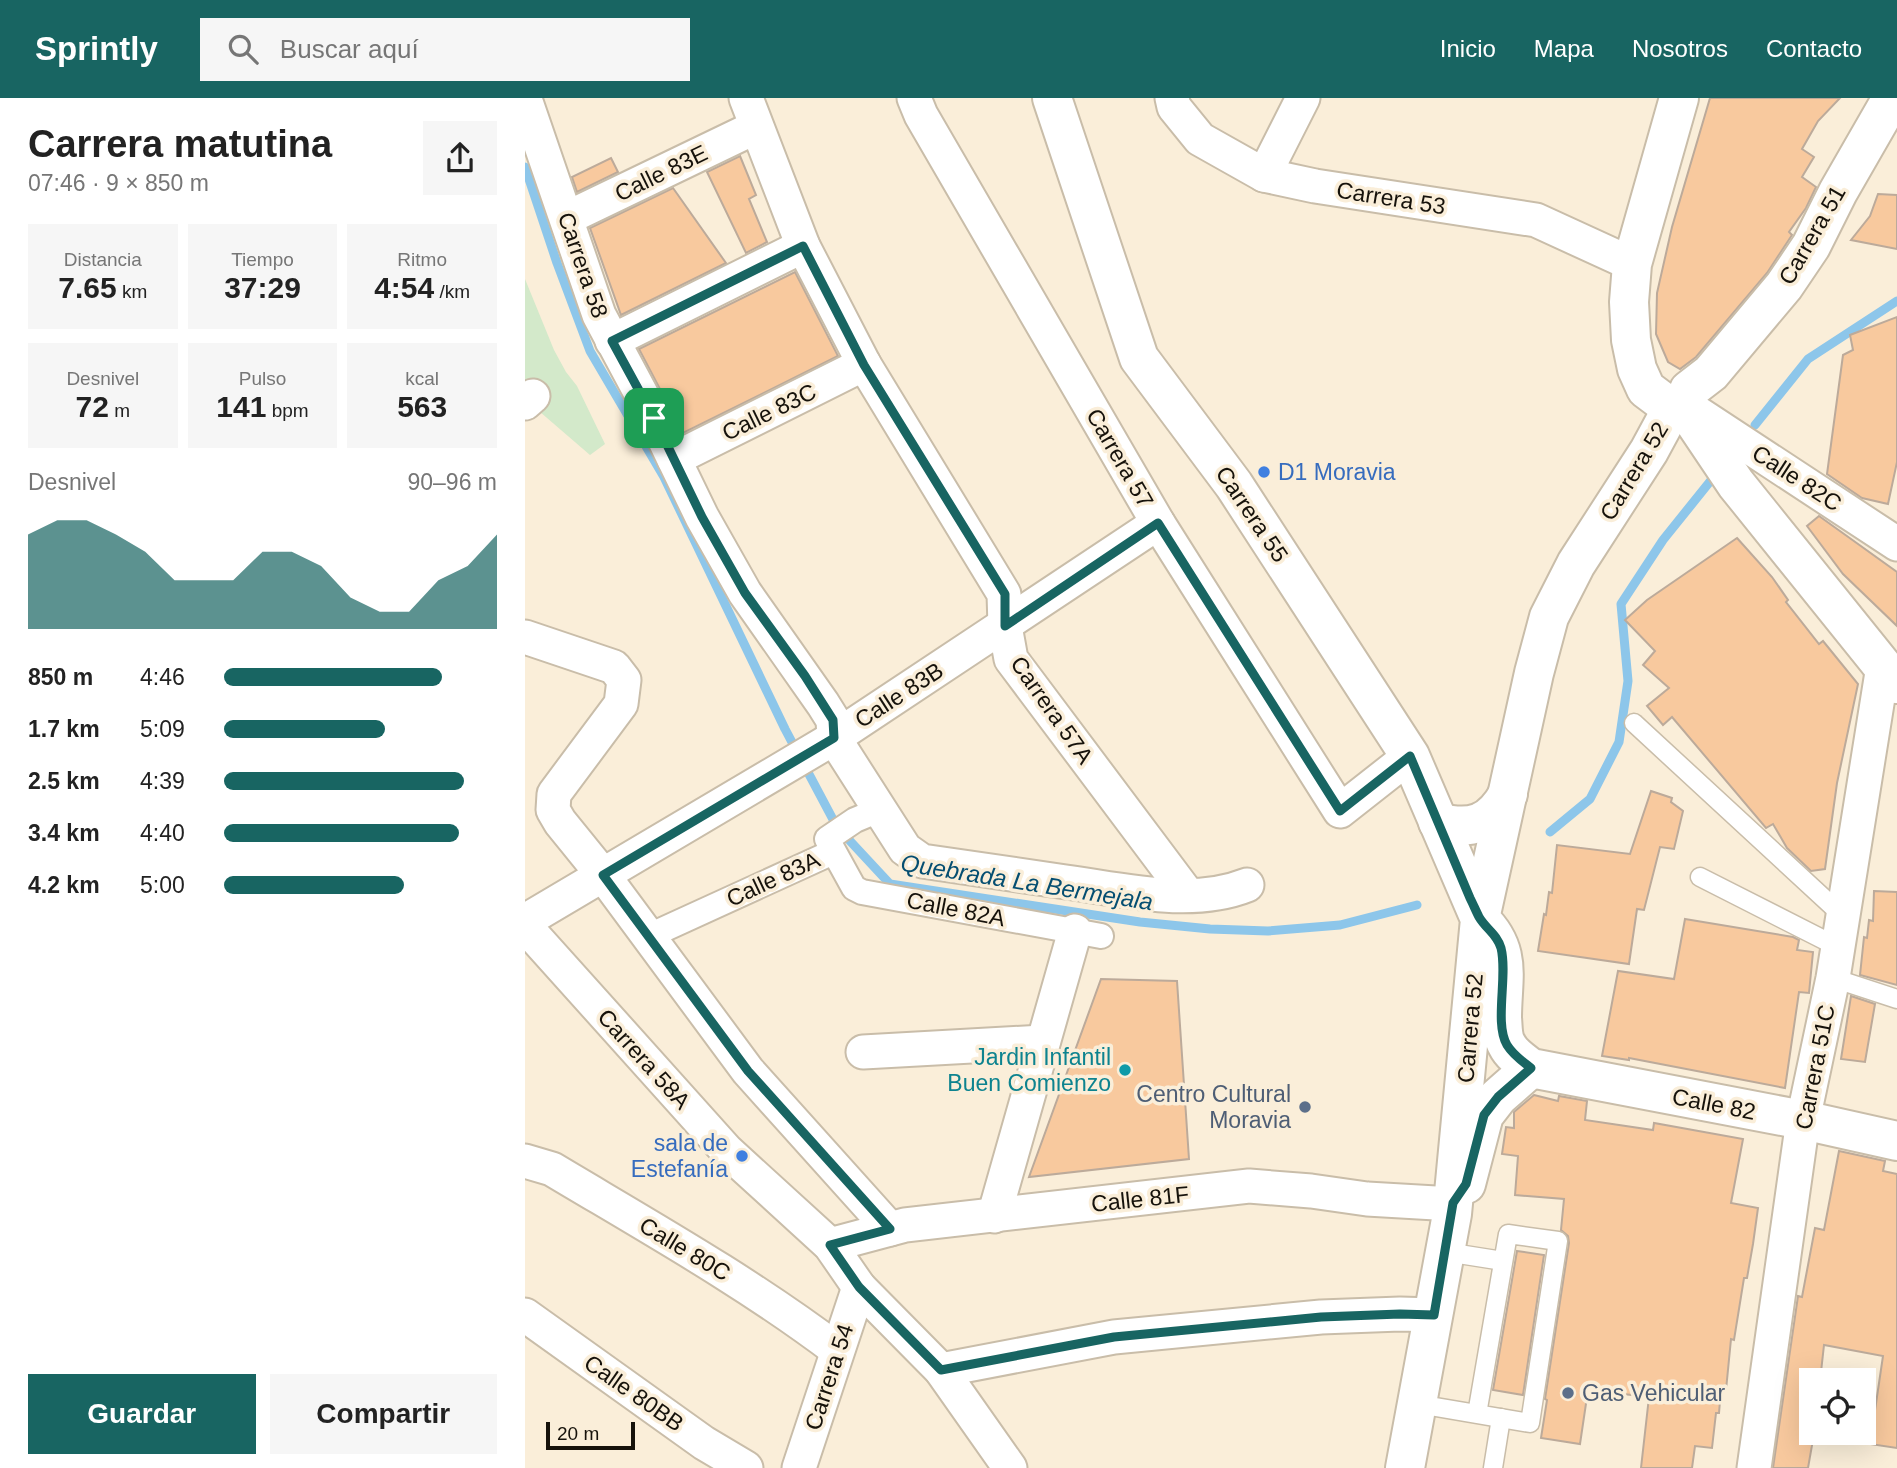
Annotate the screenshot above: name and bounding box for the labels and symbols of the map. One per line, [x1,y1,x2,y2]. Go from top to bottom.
street label: Calle 83E [610,139,712,207]
street label: Carrera 53 [1335,177,1447,219]
street label: Carrera 51 [1773,181,1851,289]
street label: Carrera 58 [553,209,613,321]
street label: Calle 83C [718,378,820,446]
pin [624,388,684,448]
street label: Carrera 57 [1081,404,1159,512]
street label: Carrera 52 [1595,417,1673,525]
street label: Calle 82C [1748,440,1846,516]
place label: D1 Moravia [1278,459,1396,485]
street label: Carrera 55 [1210,461,1294,567]
marker: D1 Moravia [1256,464,1272,480]
street label: Carrera 57A [1005,651,1099,769]
street label: Calle 83B [850,657,948,733]
street label: Calle 83A [722,846,824,912]
water label: Quebrada La Bermejala [899,849,1155,915]
street label: Calle 82A [905,887,1008,931]
street label: Carrera 52 [1452,972,1488,1084]
street label: Carrera 51C [1790,1002,1840,1132]
street label: Carrera 58A [592,1004,696,1115]
place label: Jardin Infantil Buen Comienzo [947,1044,1111,1096]
marker: Jardin Infantil Buen Comienzo [1117,1062,1133,1078]
place label: Centro Cultural Moravia [1136,1081,1291,1133]
street label: Calle 82 [1670,1083,1758,1125]
marker: Centro Cultural Moravia [1297,1099,1313,1115]
place label: sala de Estefanía [631,1130,728,1182]
marker: sala de Estefanía [734,1148,750,1164]
street label: Calle 81F [1090,1181,1190,1217]
street label: Calle 80C [635,1212,735,1286]
street label: Carrera 54 [800,1321,858,1433]
street label: Calle 80BB [579,1349,689,1437]
place label: Gas Vehicular [1582,1380,1726,1406]
marker: Gas Vehicular [1560,1385,1576,1401]
scale bar [546,1419,635,1451]

